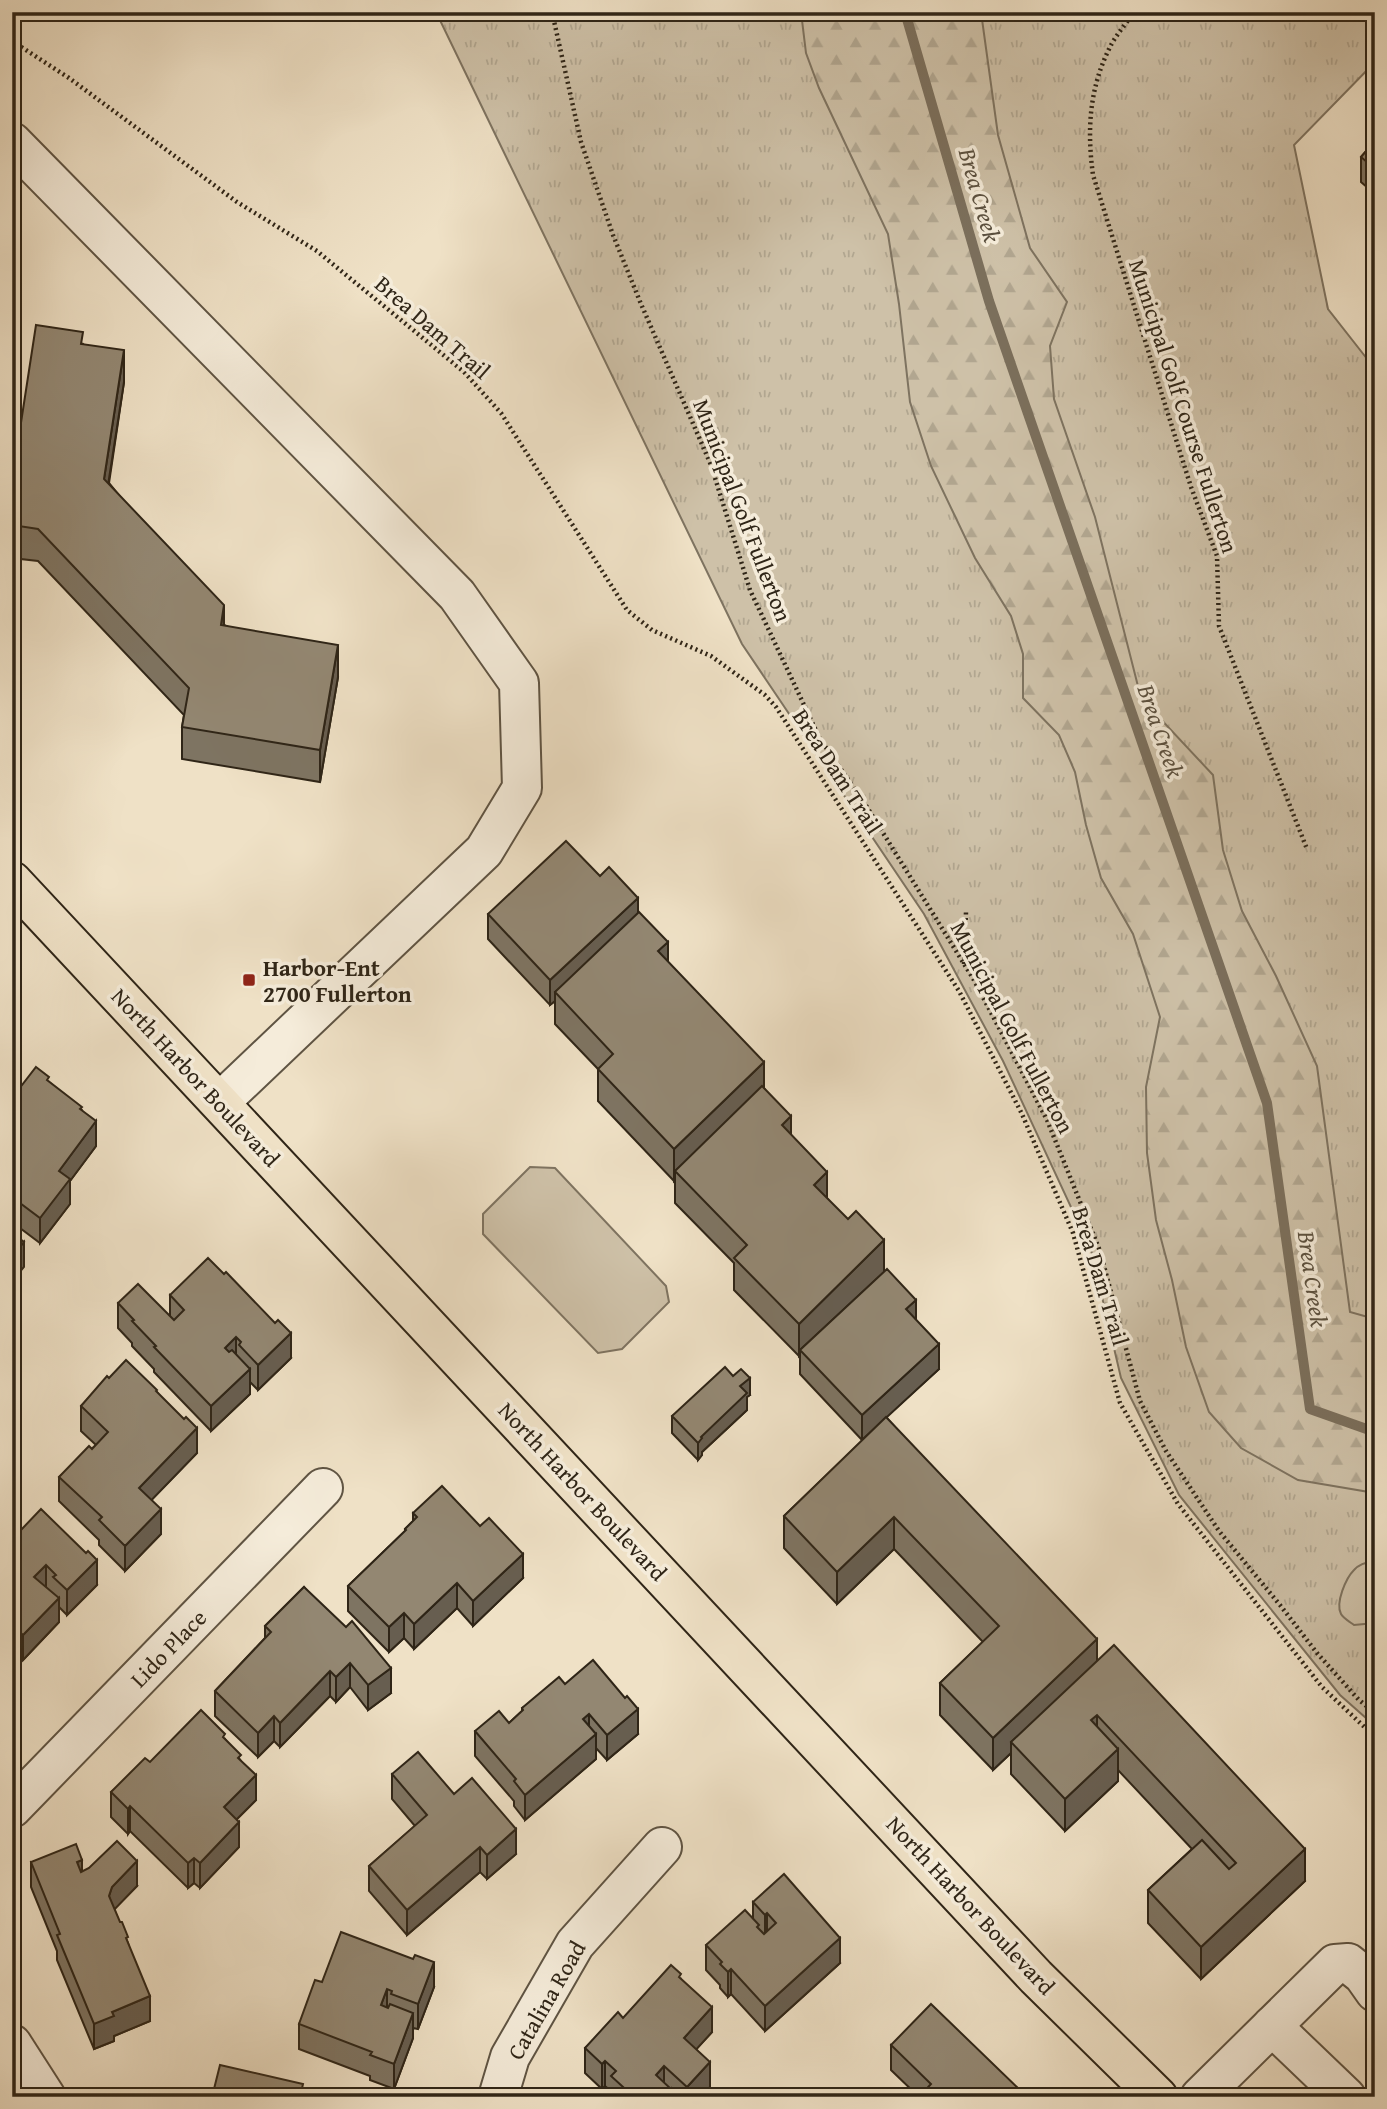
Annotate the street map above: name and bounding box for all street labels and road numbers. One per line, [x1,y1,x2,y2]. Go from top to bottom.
street label: Municipal Golf Course Fullerton [1121,255,1247,557]
street label: Brea Dam Trail [368,267,498,387]
street label: Municipal Golf Fullerton [685,394,801,626]
street label: Brea Dam Trail [785,702,891,840]
street label: Municipal Golf Fullerton [943,915,1083,1139]
street label: North Harbor Boulevard [104,980,288,1174]
street label: Brea Dam Trail [1064,1203,1138,1349]
street label: North Harbor Boulevard [491,1394,675,1588]
street label: Lido Place [122,1601,214,1695]
street label: North Harbor Boulevard [879,1808,1063,2002]
street label: Catalina Road [499,1934,594,2066]

